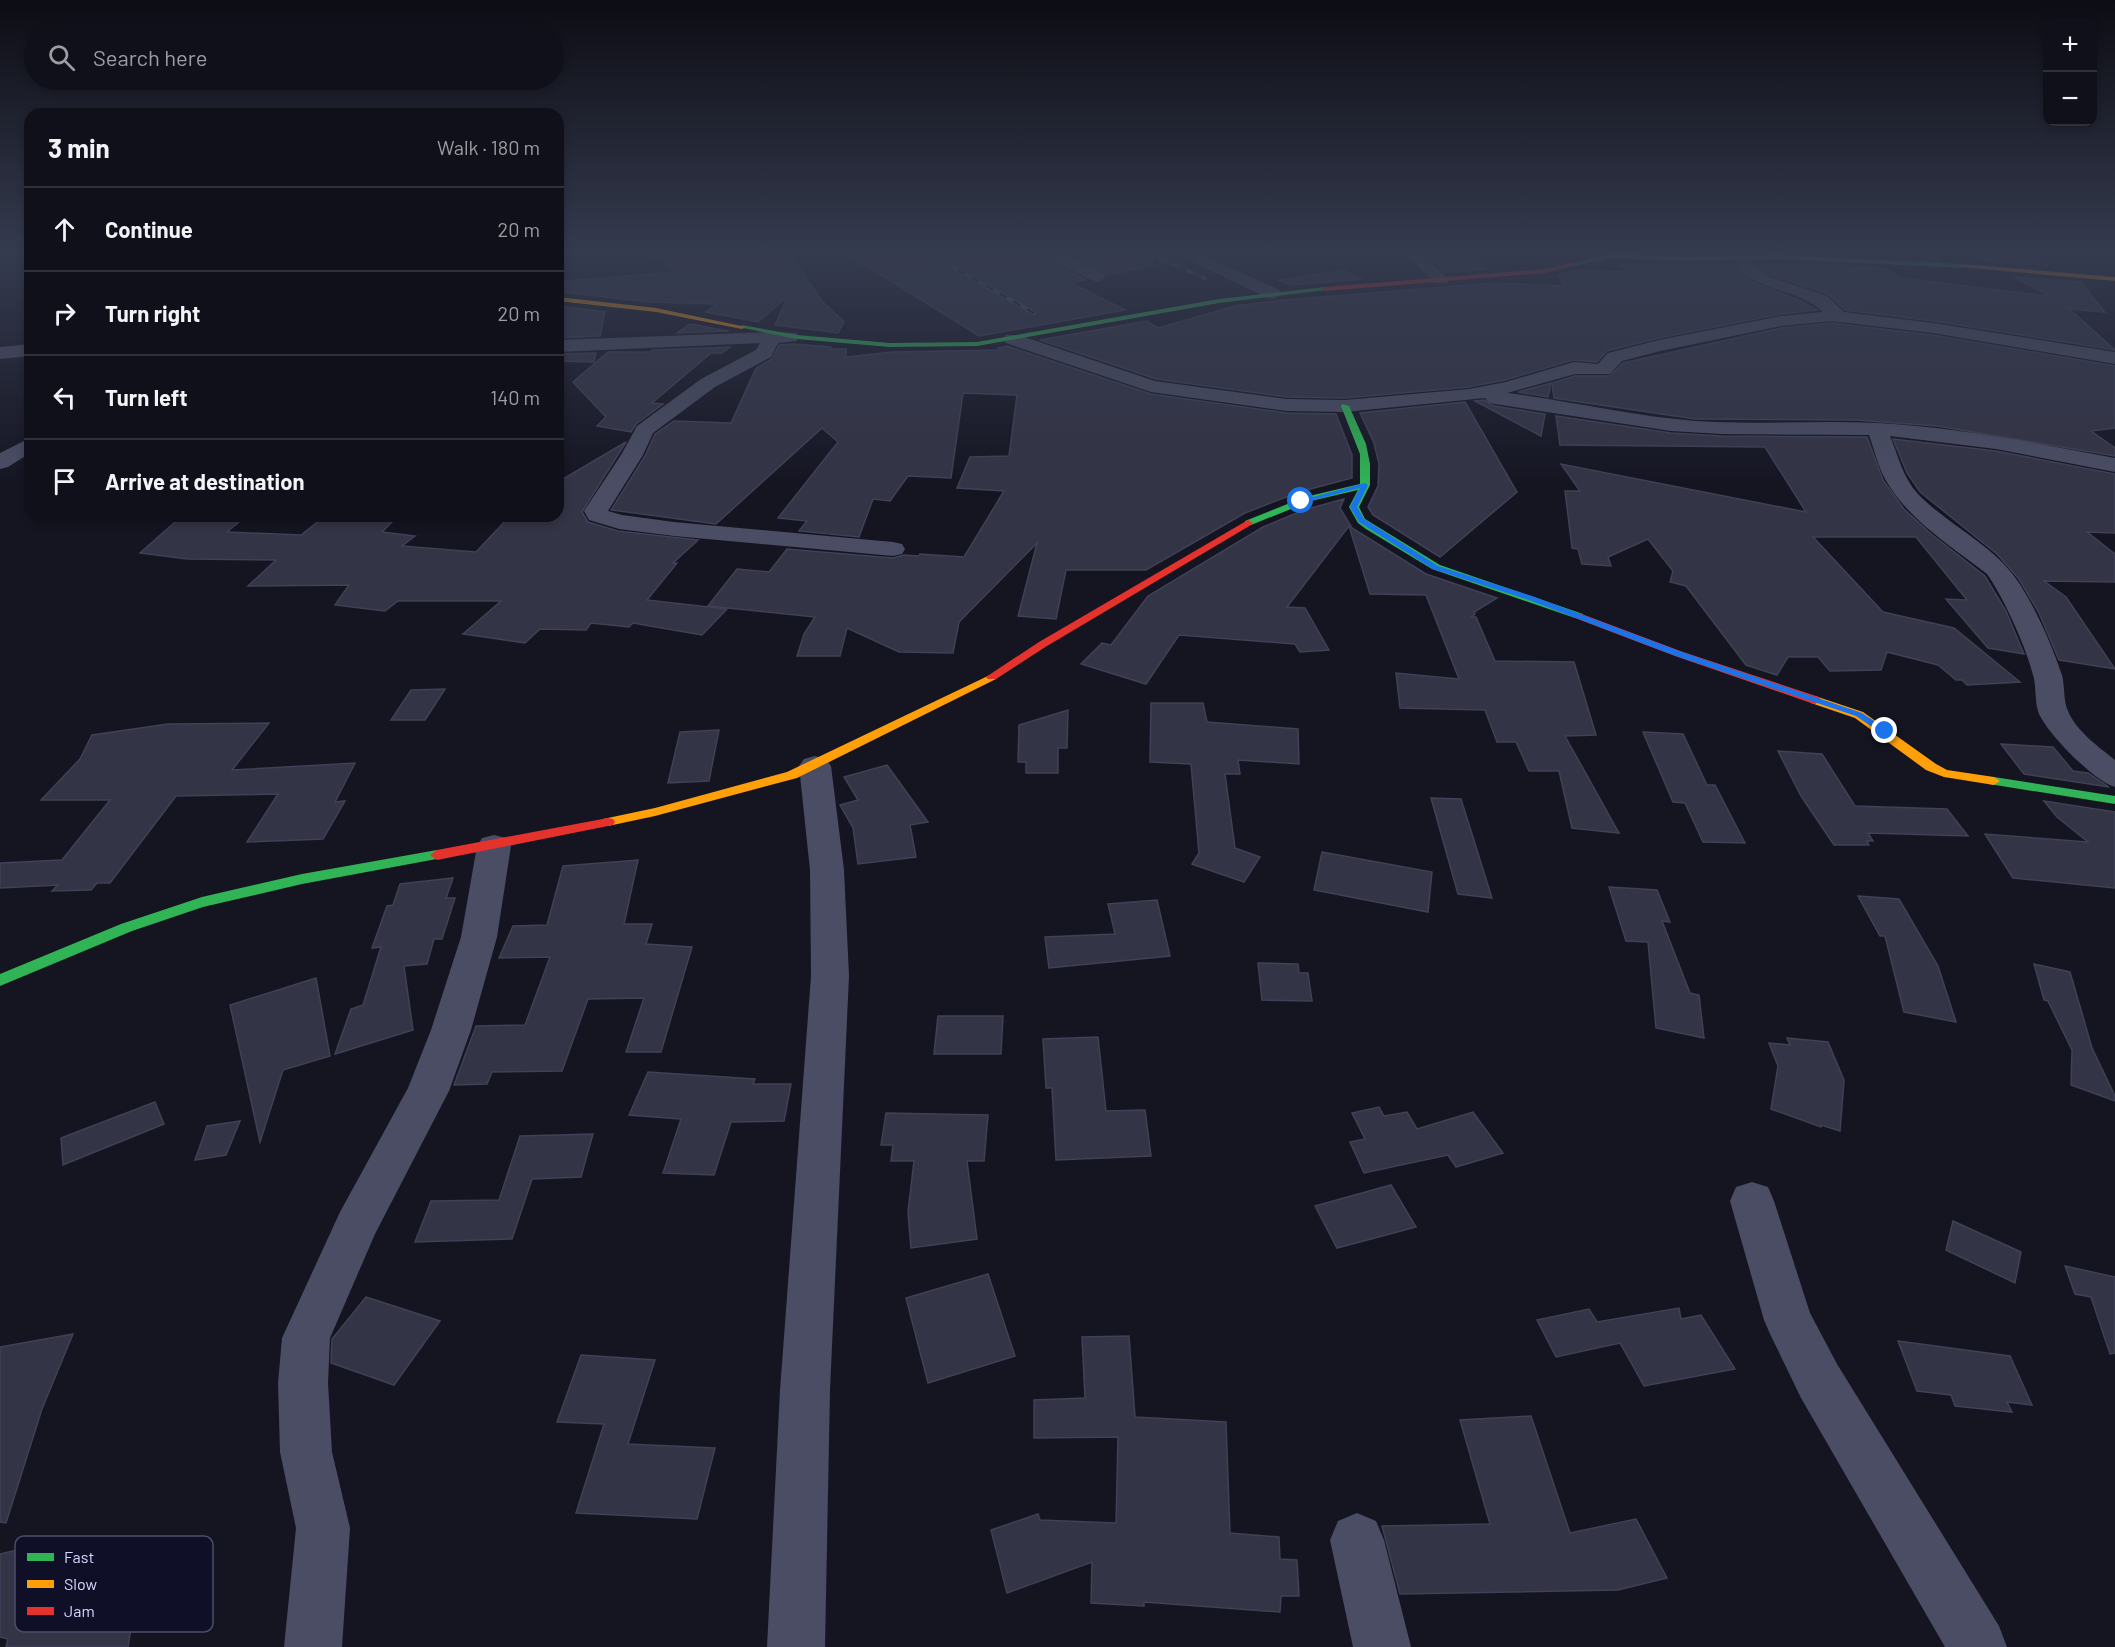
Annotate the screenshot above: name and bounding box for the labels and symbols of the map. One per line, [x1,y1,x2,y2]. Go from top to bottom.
route start [1287,487,1313,513]
route end [1871,717,1897,743]
legend [15,1536,213,1632]
text: Fast [64,1547,94,1566]
text: Slow [64,1574,97,1593]
text: Jam [64,1601,95,1620]

